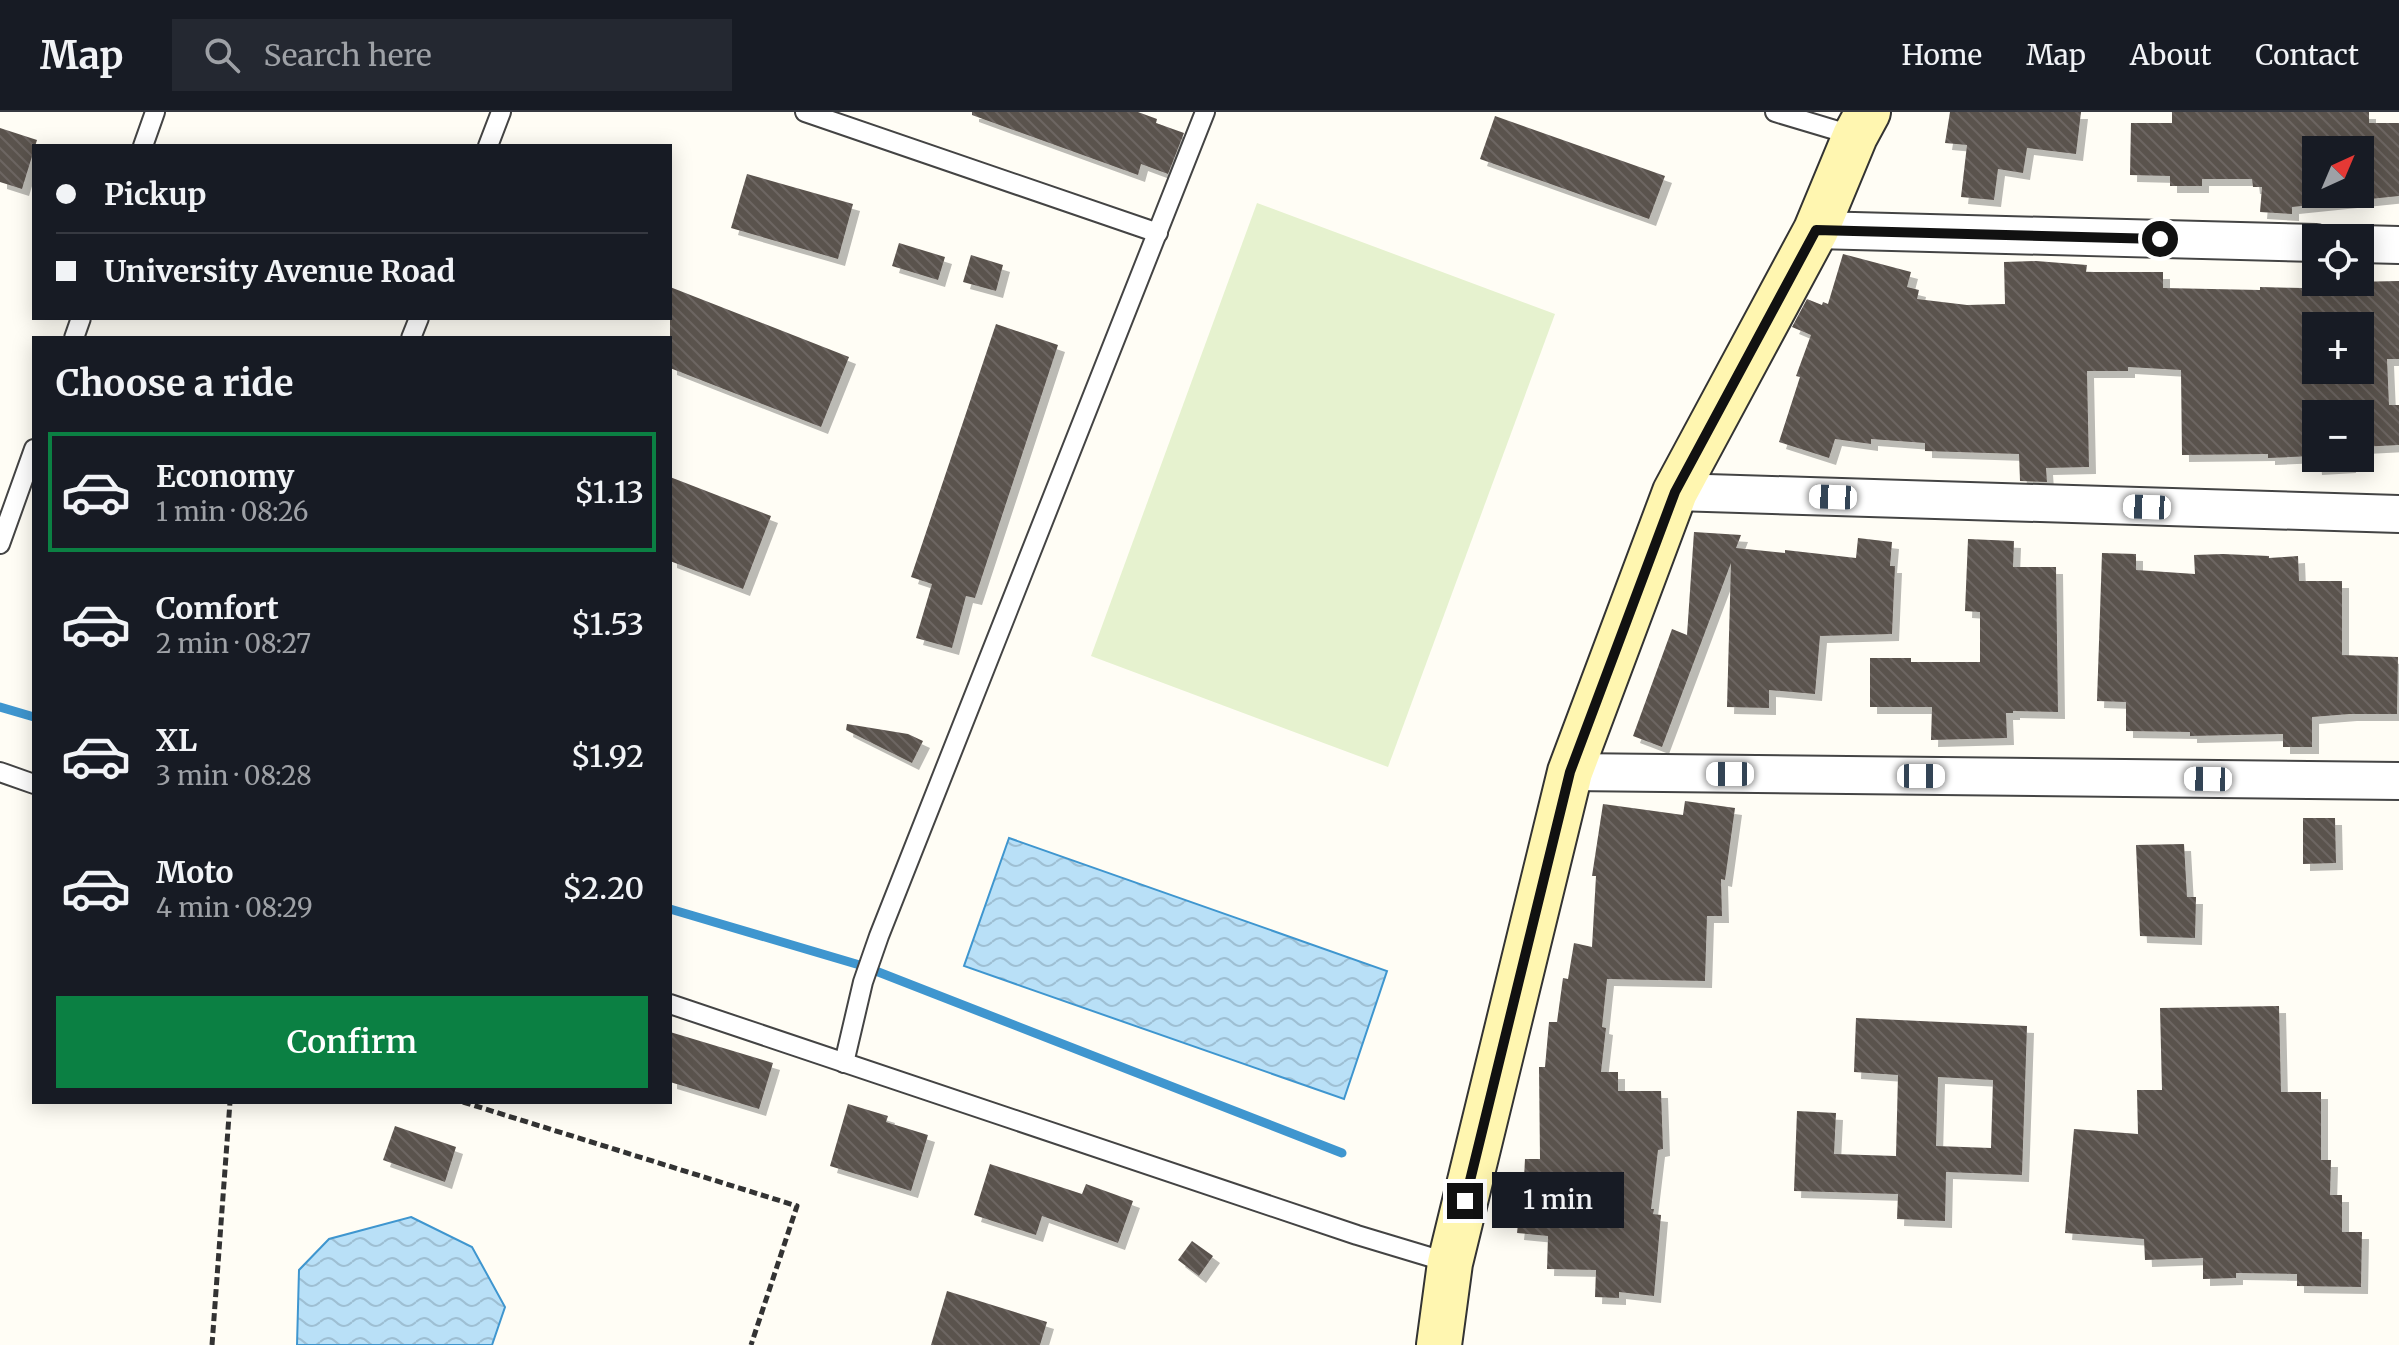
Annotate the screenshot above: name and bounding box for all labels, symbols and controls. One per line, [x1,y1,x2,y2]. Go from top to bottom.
search box [172,19,732,91]
text: Map [40,32,124,79]
icon: search [200,33,244,77]
text: Search here [264,36,432,74]
text: Home [1901,37,1982,73]
text: Map [2026,37,2086,73]
text: About [2130,37,2211,73]
text: Contact [2255,37,2359,73]
north arrow [2302,136,2374,208]
map controls [2302,136,2374,472]
text: Pickup [104,175,206,213]
route start [2142,221,2178,257]
button: locate [2302,224,2374,296]
text: University Avenue Road [104,252,455,290]
button: + [2302,312,2374,384]
text: Choose a ride [56,361,293,406]
button: − [2302,400,2374,472]
icon: car [60,456,132,528]
text: Economy [156,457,294,495]
text: $1.13 [574,473,644,511]
car [1809,484,1857,510]
car [2123,494,2171,520]
text: 1 min · 08:26 [156,495,309,528]
icon: car [60,588,132,660]
text: Comfort [156,589,279,627]
text: $1.53 [571,605,644,643]
text: 2 min · 08:27 [156,627,311,660]
icon: car [60,720,132,792]
text: XL [156,721,197,759]
text: $1.92 [571,737,644,775]
text: 3 min · 08:28 [156,759,312,792]
car [1706,762,1754,786]
car [1897,764,1945,788]
car [2184,767,2232,791]
icon: car [60,852,132,924]
text: Moto [156,853,234,891]
text: $2.20 [562,869,644,907]
text: 4 min · 08:29 [156,891,313,924]
button: Confirm [56,996,648,1088]
callout: 1 min [1493,1173,1625,1229]
route end [1447,1183,1483,1219]
text: 1 min [1523,1183,1593,1216]

